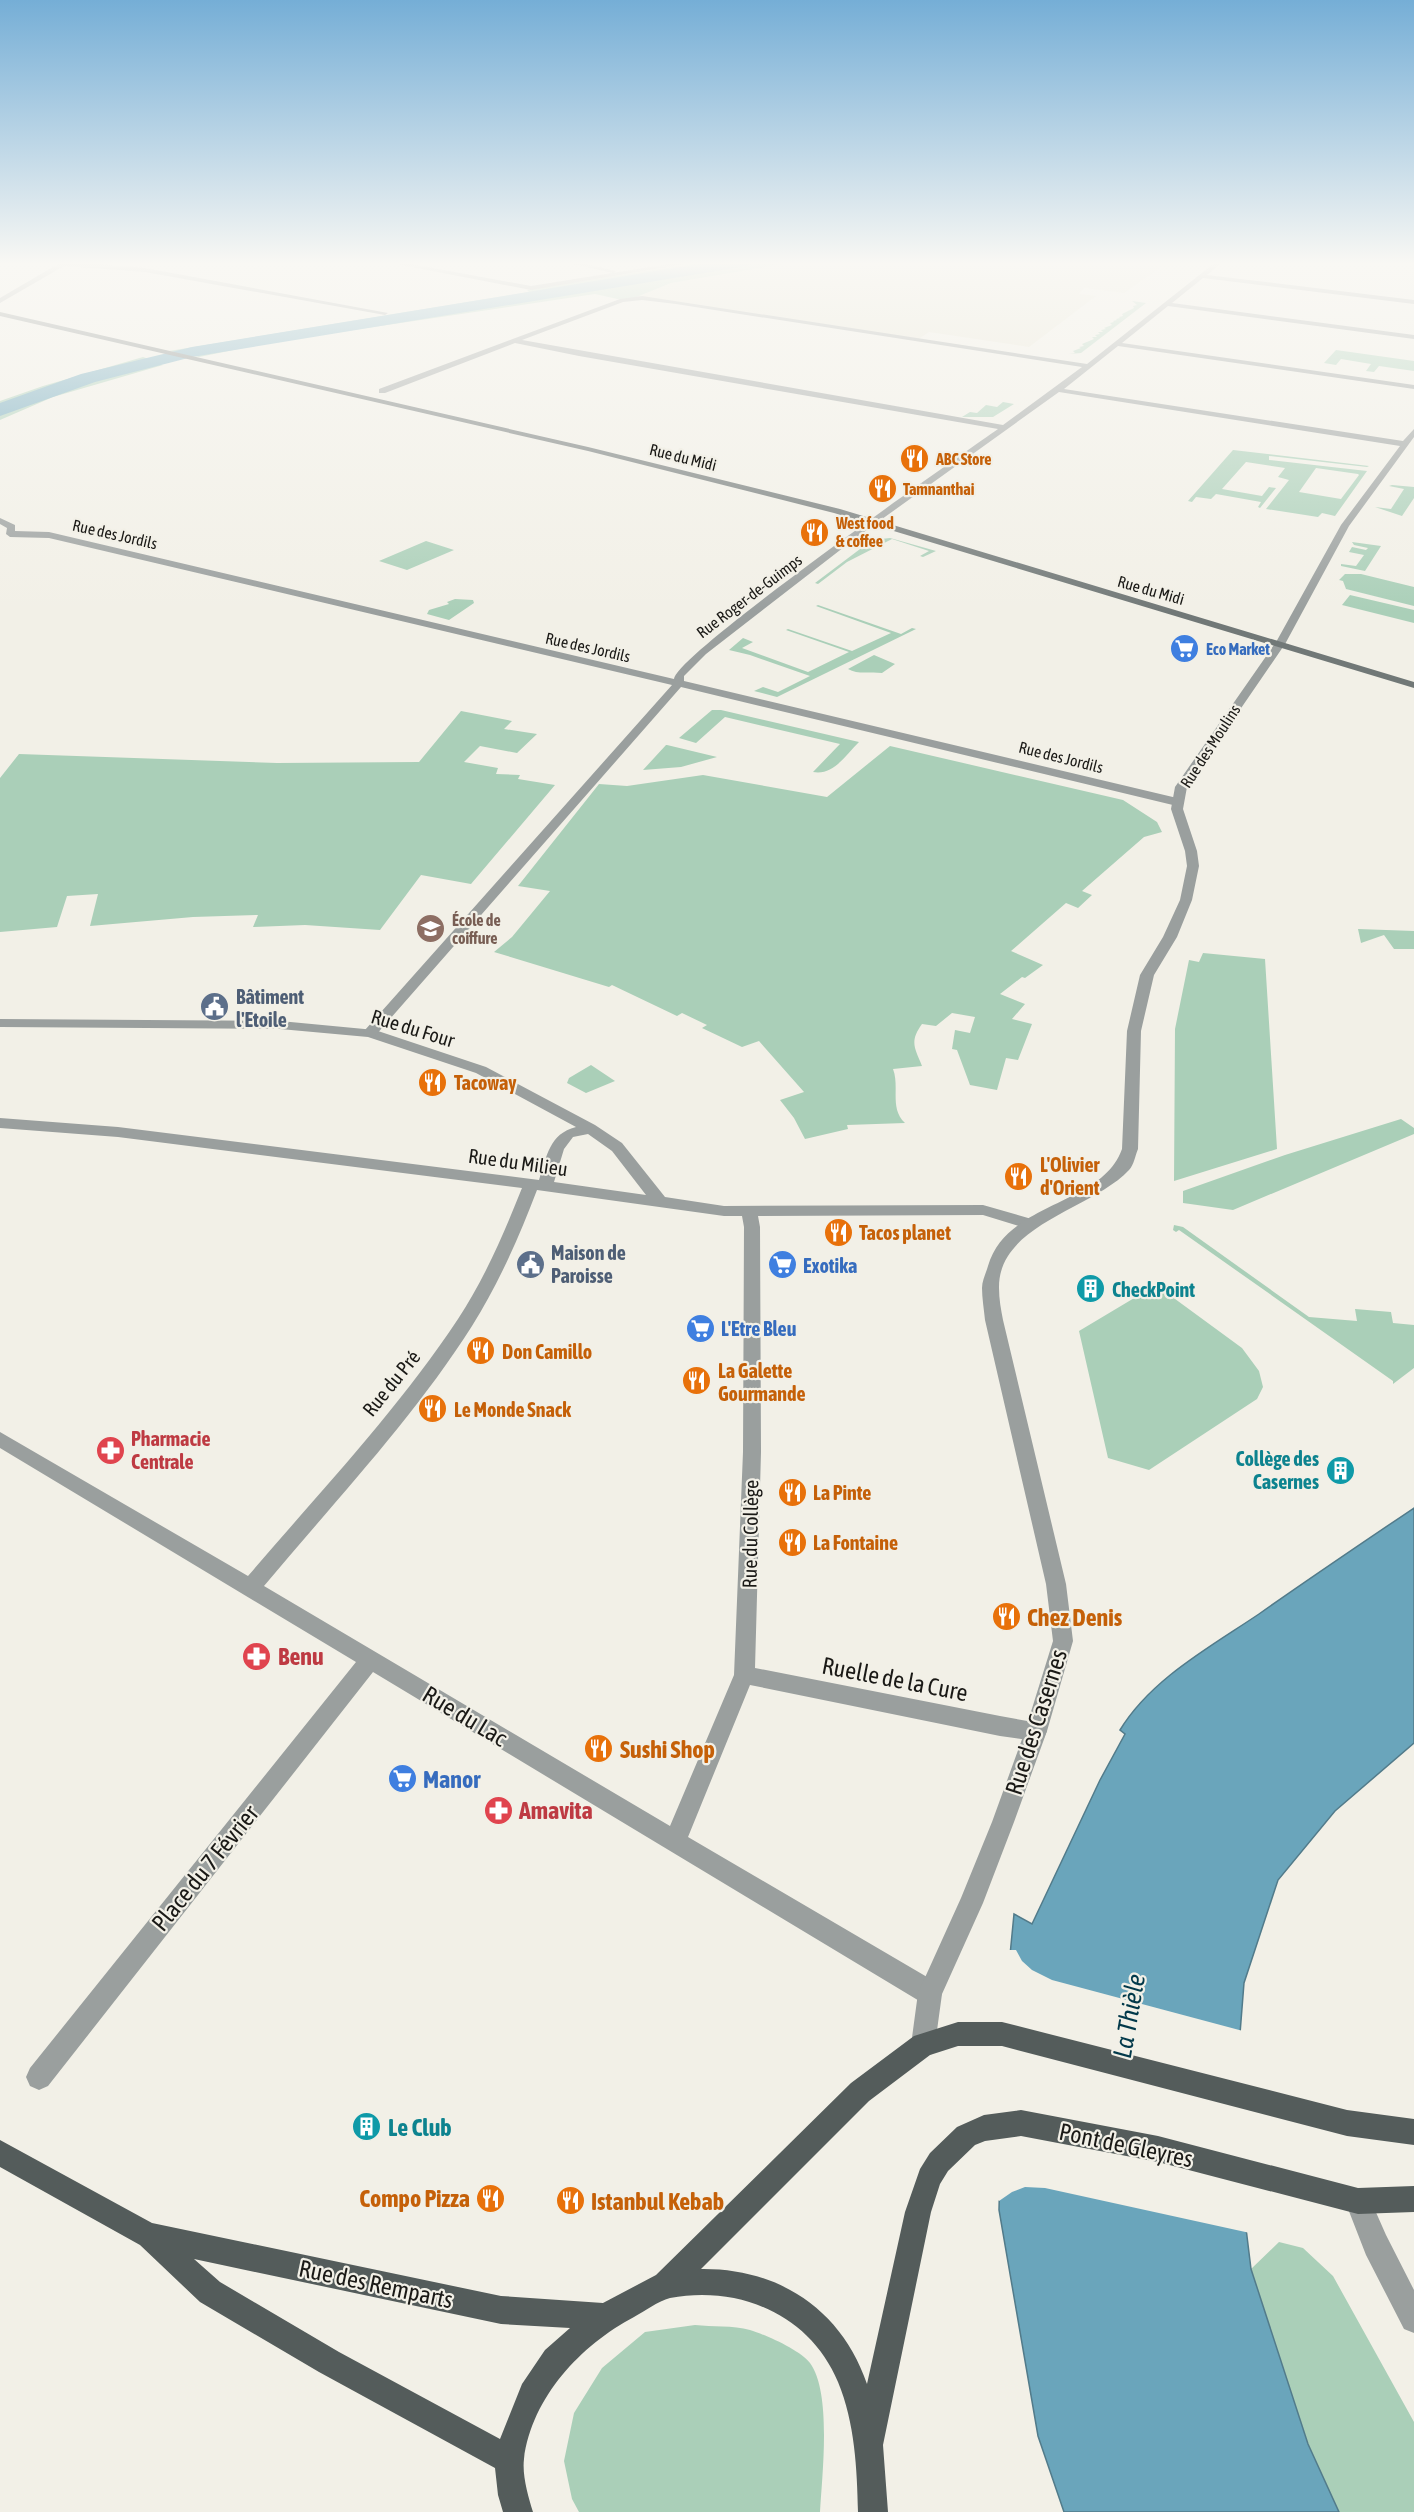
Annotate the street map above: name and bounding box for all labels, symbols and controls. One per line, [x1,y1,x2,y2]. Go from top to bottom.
street label: Rue du Midi [648,440,718,474]
restaurant icon: ABC Store [899,443,931,475]
place label: ABC Store [935,450,992,468]
restaurant icon: Tamnanthai [866,473,898,505]
place label: Tamnanthai [903,480,975,498]
place label: West food & coffee [835,514,894,550]
street label: Rue des Jordils [71,516,159,553]
restaurant icon: West food & coffee [799,516,831,548]
street label: Rue Roger-de-Guimps [693,550,806,642]
street label: Rue du Midi [1116,572,1186,608]
street label: Rue des Jordils [544,629,632,666]
supermarket icon: Eco Market [1169,633,1201,665]
place label: Eco Market [1206,640,1270,658]
street label: Rue des Moulins [1177,701,1244,791]
street label: Rue des Jordils [1017,738,1105,776]
place label: École de coiffure [452,911,501,947]
school or university icon: École de coiffure [415,913,447,945]
place label: Bâtiment l'Etoile [236,985,304,1031]
public building icon: Bâtiment l'Etoile [199,991,231,1023]
street label: Rue du Four [369,1004,459,1052]
restaurant icon: Tacoway [417,1066,449,1098]
place label: Tacoway [454,1071,517,1094]
street label: Rue du Milieu [467,1144,569,1180]
place label: L'Olivier d'Orient [1040,1153,1101,1199]
restaurant icon: L'Olivier d'Orient [1003,1160,1035,1192]
restaurant icon: Tacos planet [822,1216,854,1248]
place label: Tacos planet [859,1221,951,1244]
place label: Maison de Paroisse [551,1241,626,1287]
public building icon: Maison de Paroisse [514,1248,546,1280]
supermarket icon: Exotika [766,1249,798,1281]
place label: Exotika [803,1254,857,1277]
building icon: CheckPoint [1075,1273,1107,1305]
place label: CheckPoint [1112,1278,1195,1301]
supermarket icon: L'Etre Bleu [684,1312,716,1344]
place label: L'Etre Bleu [721,1317,797,1340]
restaurant icon: Don Camillo [465,1335,497,1367]
place label: Don Camillo [502,1340,592,1363]
street label: Rue du Pré [357,1345,425,1421]
place label: La Galette Gourmande [718,1359,806,1405]
restaurant icon: La Galette Gourmande [681,1365,713,1397]
restaurant icon: Le Monde Snack [417,1393,449,1425]
place label: Le Monde Snack [454,1398,571,1421]
place label: Pharmacie Centrale [131,1427,210,1473]
pharmacy icon: Pharmacie Centrale [94,1434,126,1466]
place label: Collège des Casernes [1235,1447,1319,1493]
building icon: Collège des Casernes [1324,1454,1356,1486]
restaurant icon: La Pinte [776,1476,808,1508]
street label: Rue du Collège [738,1480,762,1588]
place label: La Pinte [813,1481,871,1504]
restaurant icon: La Fontaine [776,1526,808,1558]
place label: La Fontaine [813,1531,898,1554]
restaurant icon: Chez Denis [990,1601,1022,1633]
place label: Chez Denis [1027,1604,1123,1631]
pharmacy icon: Benu [241,1640,273,1672]
place label: Benu [278,1643,324,1670]
street label: Rue des Casernes [1000,1646,1072,1798]
street label: Ruelle de la Cure [820,1652,970,1706]
street label: Rue du Lac [418,1680,512,1752]
restaurant icon: Sushi Shop [583,1733,615,1765]
place label: Sushi Shop [620,1736,715,1763]
supermarket icon: Manor [386,1763,418,1795]
place label: Manor [423,1766,481,1793]
pharmacy icon: Amavita [482,1794,514,1826]
place label: Amavita [518,1797,593,1824]
street label: Place du 7 Février [146,1799,264,1936]
water label: La Thièle [1107,1971,1151,2061]
building icon: Le Club [351,2111,383,2143]
place label: Le Club [388,2114,452,2141]
street label: Pont de Gleyres [1057,2118,1195,2172]
restaurant icon: Compo Pizza [475,2182,507,2214]
place label: Compo Pizza [359,2185,470,2212]
restaurant icon: Istanbul Kebab [554,2185,586,2217]
place label: Istanbul Kebab [591,2188,724,2215]
street label: Rue des Remparts [297,2254,455,2314]

